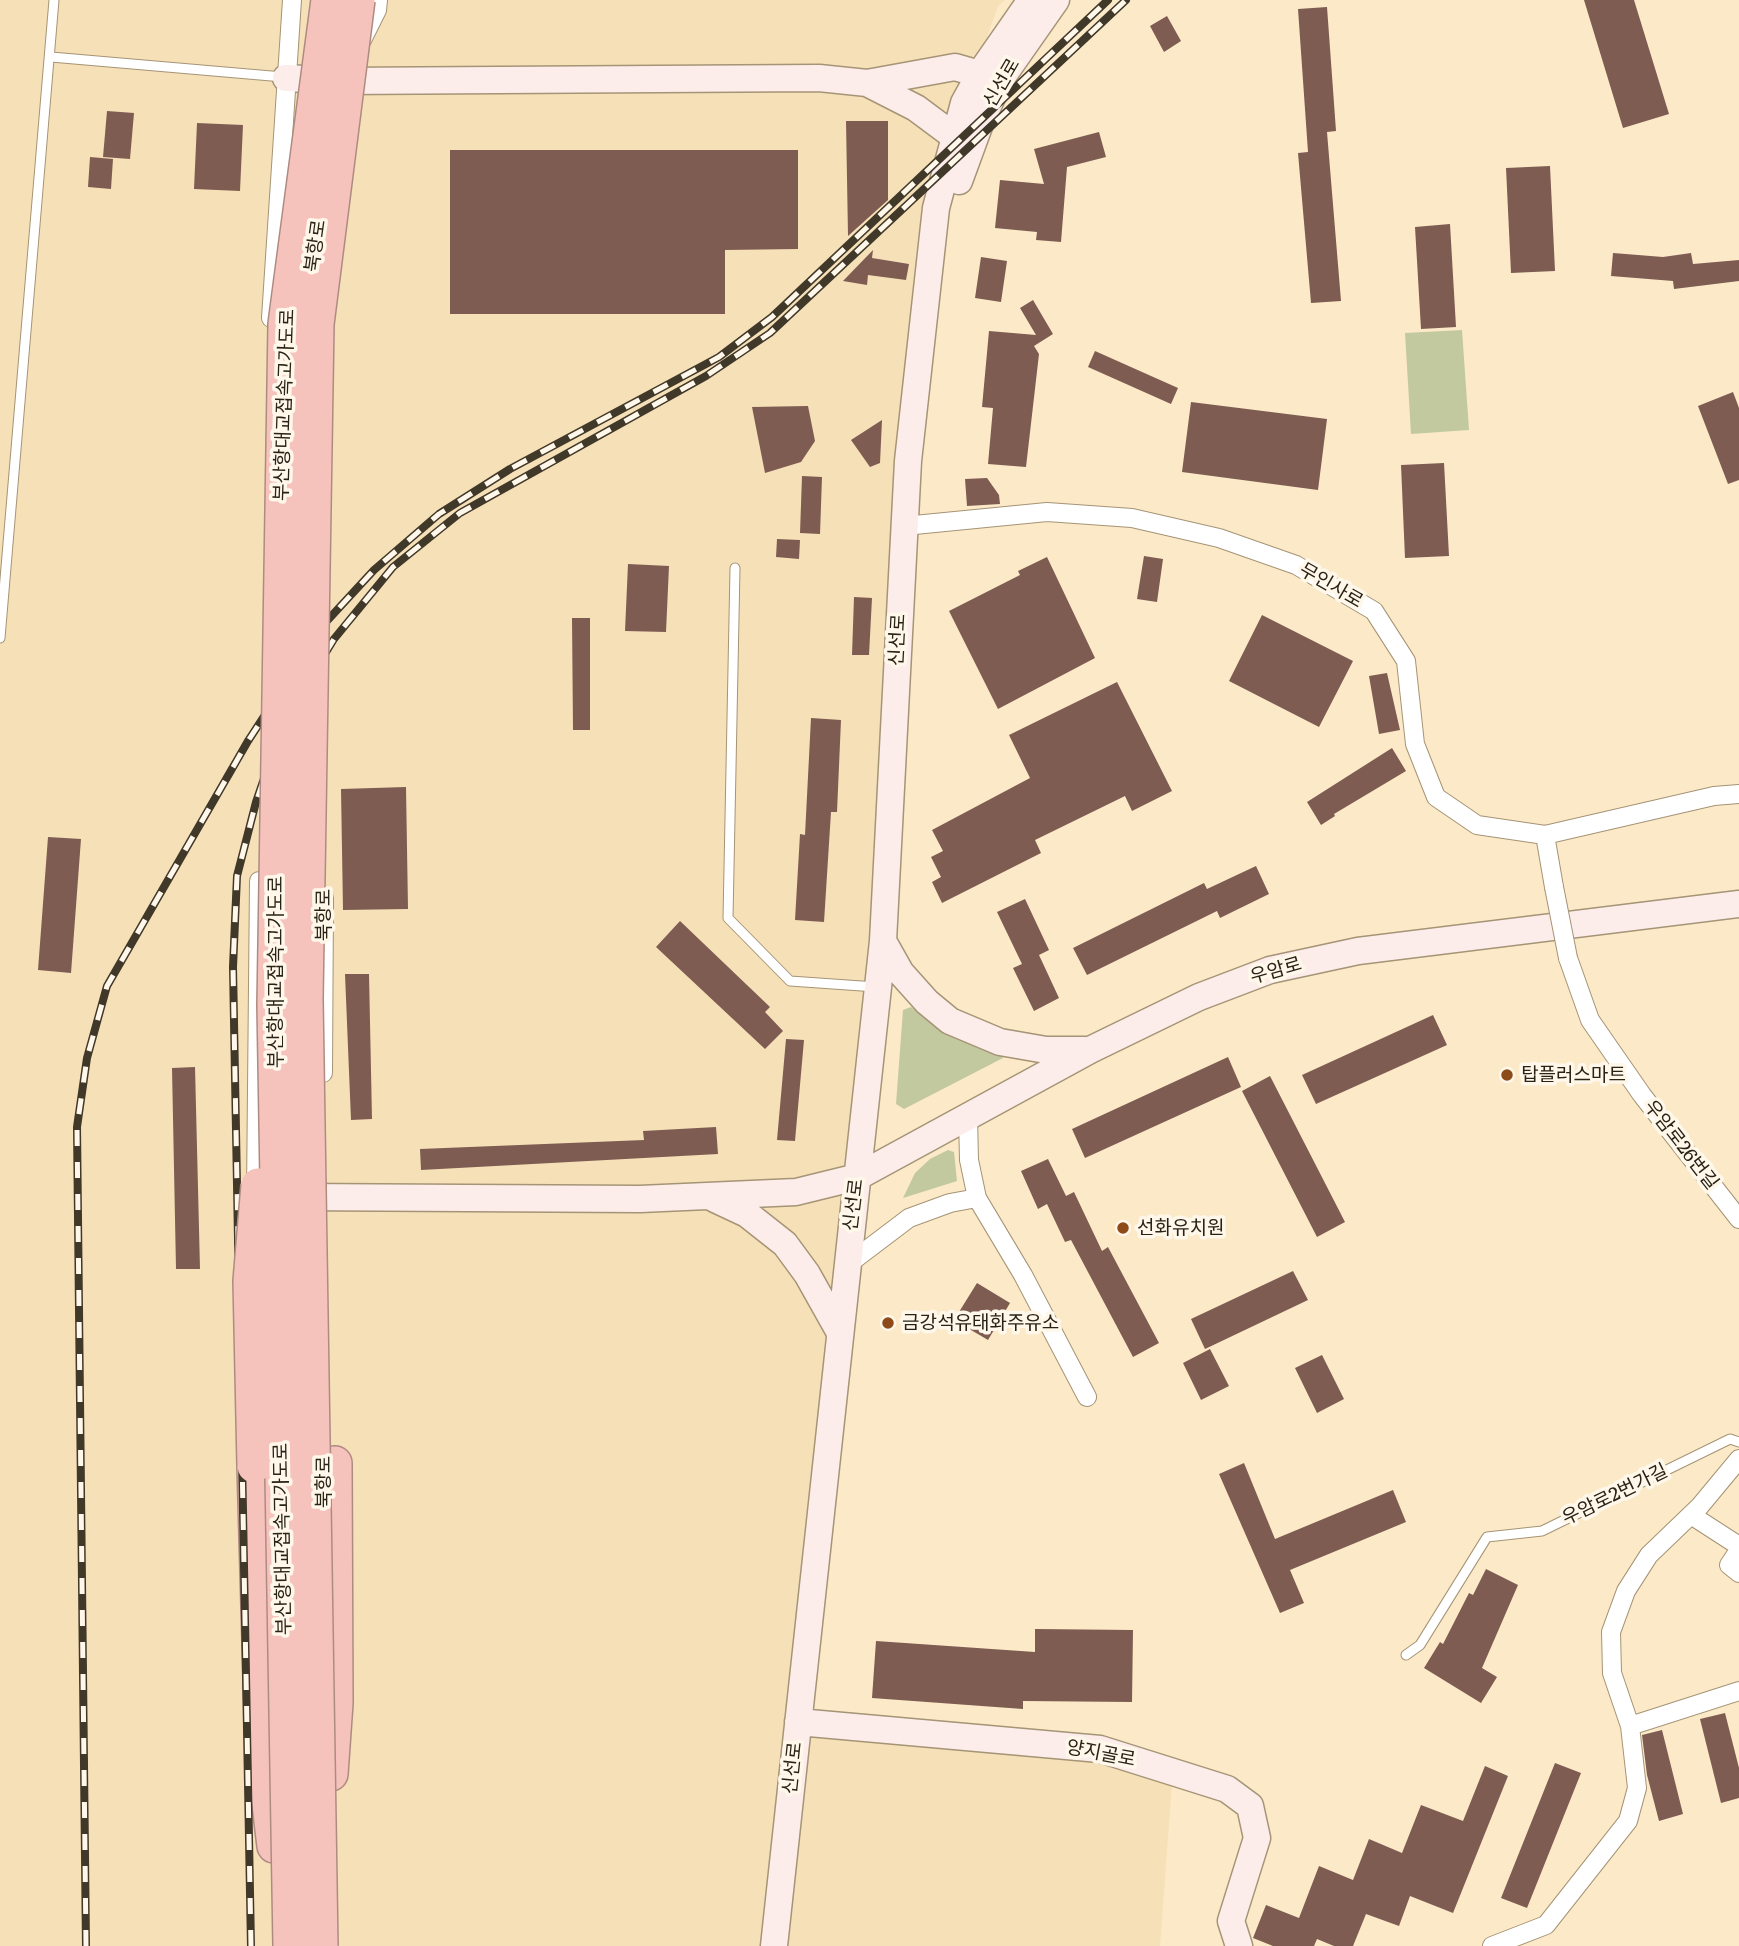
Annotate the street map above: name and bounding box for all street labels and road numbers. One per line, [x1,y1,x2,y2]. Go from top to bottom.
street label: 신선로 [979,55,1025,111]
street label: 북항로 [301,218,331,274]
street label: 부산항대교접속고가도로 [270,309,300,501]
street label: 무인사로 [1295,559,1367,613]
street label: 신선로 [885,613,911,667]
street label: 부산항대교접속고가도로 [265,876,287,1068]
street label: 북항로 [313,889,335,941]
street label: 우암로 [1248,953,1304,989]
street label: 우암로26번길 [1639,1096,1723,1194]
street label: 신선로 [839,1178,869,1232]
street label: 부산항대교접속고가도로 [270,1443,296,1635]
street label: 북항로 [313,1456,335,1508]
street label: 우암로2번가길 [1559,1460,1671,1530]
street label: 양지골로 [1065,1736,1137,1772]
street label: 신선로 [779,1741,807,1795]

